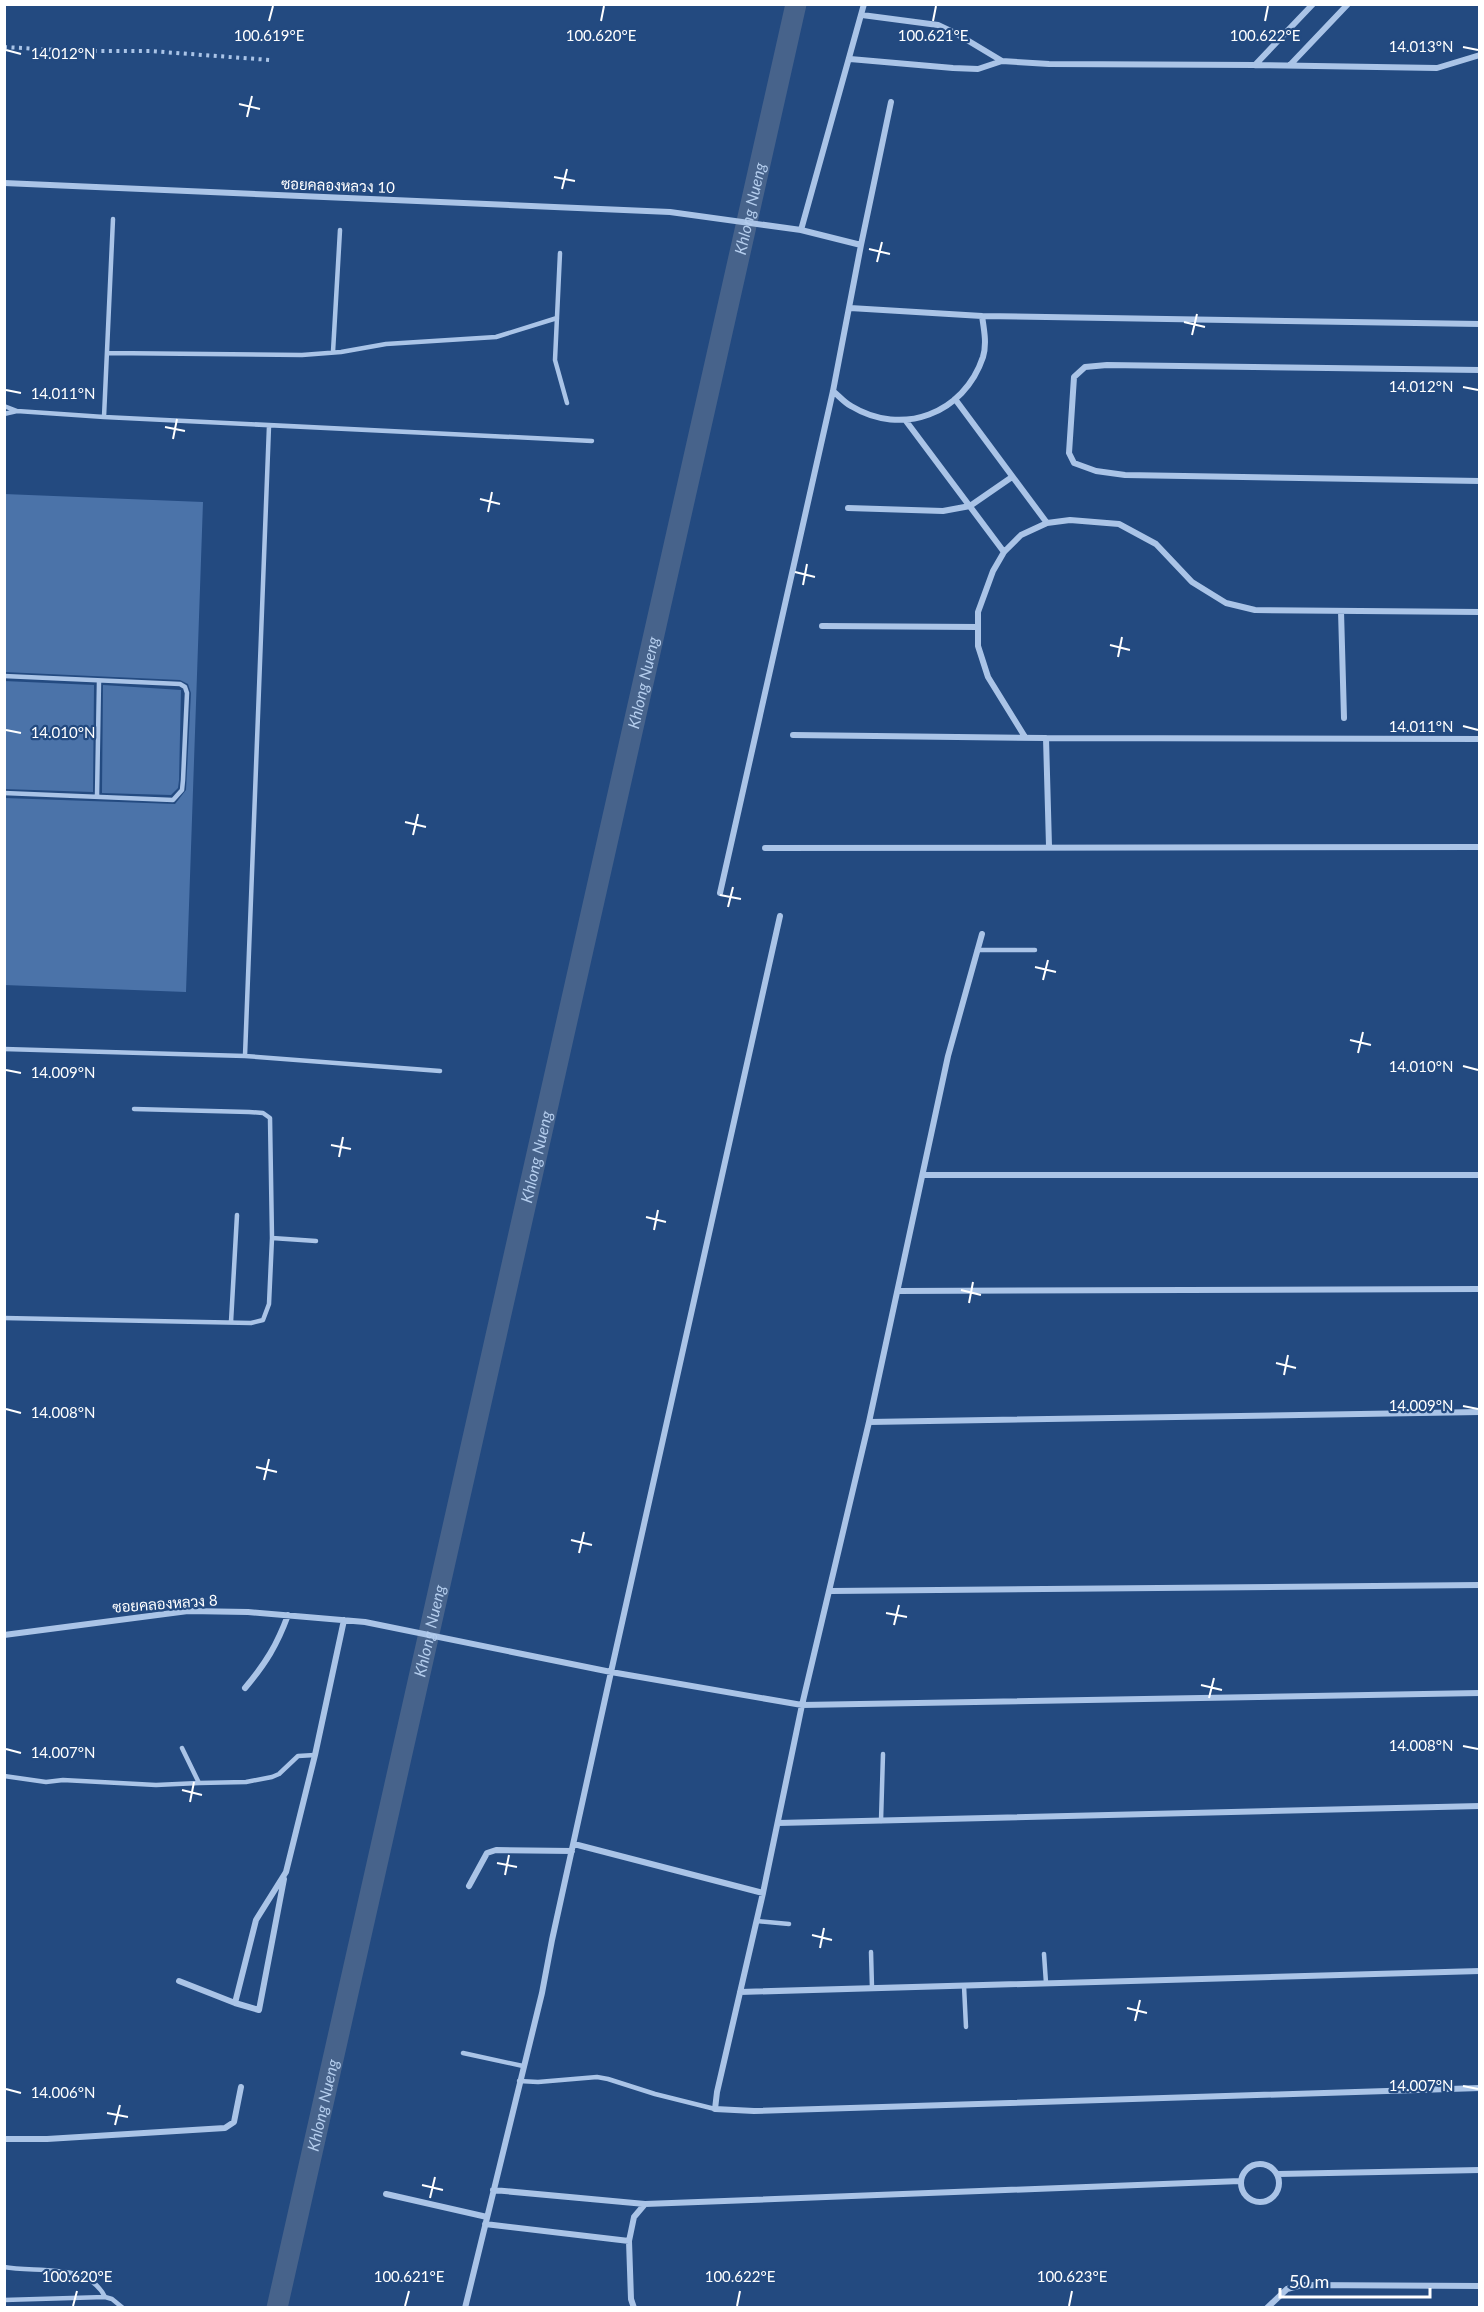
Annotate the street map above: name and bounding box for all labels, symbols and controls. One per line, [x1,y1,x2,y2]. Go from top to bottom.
text: 100.619°E [234,26,304,44]
text: 100.620°E [566,26,636,44]
text: 100.621°E [898,26,968,44]
text: 100.622°E [1230,26,1300,44]
text: 14.013°N [1389,37,1453,55]
text: 14.012°N [31,44,95,62]
water label: Khlong Nueng [730,160,769,256]
street label: ซอยคลองหลวง 10 [281,174,396,196]
text: 14.012°N [1389,377,1453,395]
text: 14.011°N [31,384,95,402]
water label: Khlong Nueng [623,634,662,731]
text: 14.011°N [1389,717,1453,735]
text: 14.010°N [31,723,95,741]
text: 14.010°N [1389,1057,1453,1075]
text: 14.009°N [31,1063,95,1081]
water label: Khlong Nueng [516,1109,555,1205]
text: 14.009°N [1389,1396,1453,1414]
text: 14.008°N [31,1403,95,1421]
water label: Khlong Nueng [409,1583,449,1679]
street label: ซอยคลองหลวง 8 [112,1590,218,1616]
text: 14.008°N [1389,1736,1453,1754]
text: 14.007°N [31,1743,95,1761]
water label: Khlong Nueng [303,2057,342,2153]
text: 14.007°N [1389,2076,1453,2094]
text: 14.006°N [31,2083,95,2101]
scale bar [1280,2261,1430,2299]
text: 100.620°E [42,2267,112,2285]
text: 100.621°E [374,2267,444,2285]
text: 100.622°E [705,2267,775,2285]
text: 100.623°E [1037,2267,1107,2285]
text: 50 m [1289,2270,1329,2292]

